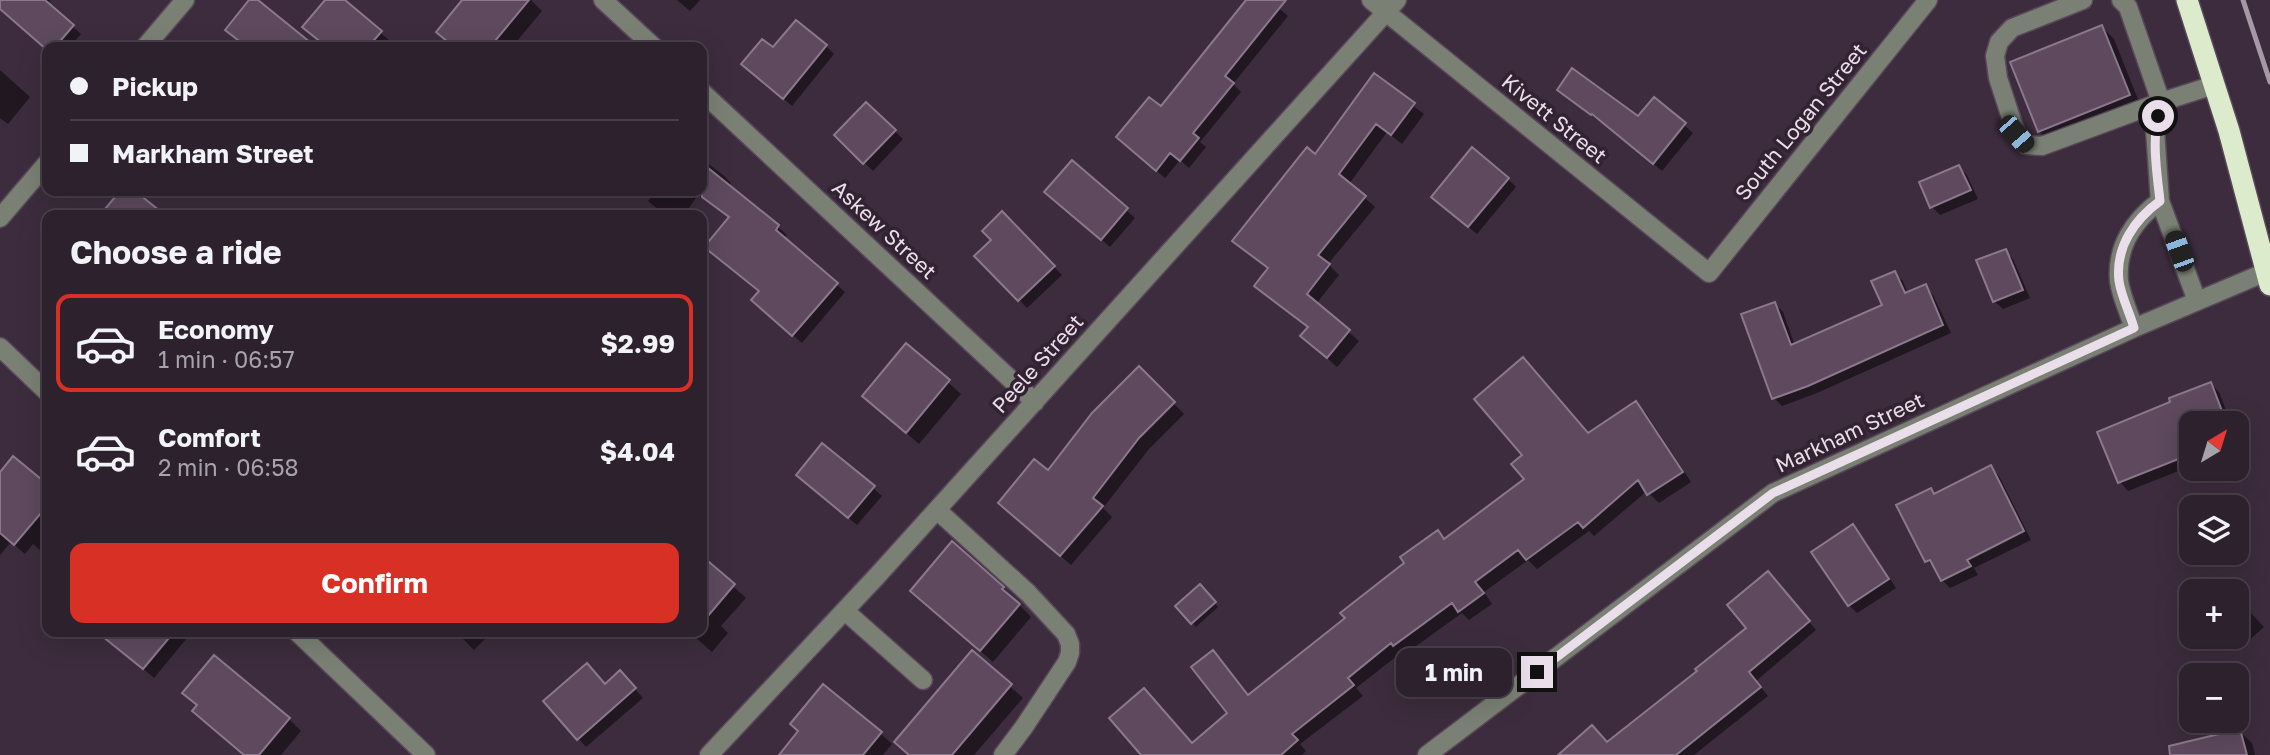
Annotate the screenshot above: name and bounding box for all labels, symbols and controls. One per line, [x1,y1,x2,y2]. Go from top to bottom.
street label: South Logan Street [1729,38,1872,205]
street label: Kivett Street [1497,68,1612,168]
text: Pickup [112,71,198,102]
route start [2142,100,2174,132]
car [1995,111,2038,157]
text: Markham Street [112,138,314,169]
street label: Askew Street [827,174,942,284]
car [2162,228,2197,274]
text: Choose a ride [70,233,282,271]
street label: Peele Street [986,309,1088,418]
icon: car [74,312,137,375]
text: Economy [158,314,274,345]
text: $2.99 [600,328,675,359]
text: 1 min · 06:57 [158,345,295,373]
street label: Markham Street [1771,386,1928,478]
north arrow [2179,411,2249,481]
map controls [2179,411,2249,733]
icon: car [74,420,137,483]
text: Comfort [158,422,261,453]
text: $4.04 [600,436,675,467]
text: 2 min · 06:58 [158,453,299,481]
button: layers [2179,495,2249,565]
button: Confirm [70,543,679,623]
button: + [2179,579,2249,649]
callout: 1 min [1397,648,1512,696]
route end [1521,656,1553,688]
text: 1 min [1425,658,1483,686]
button: − [2179,663,2249,733]

